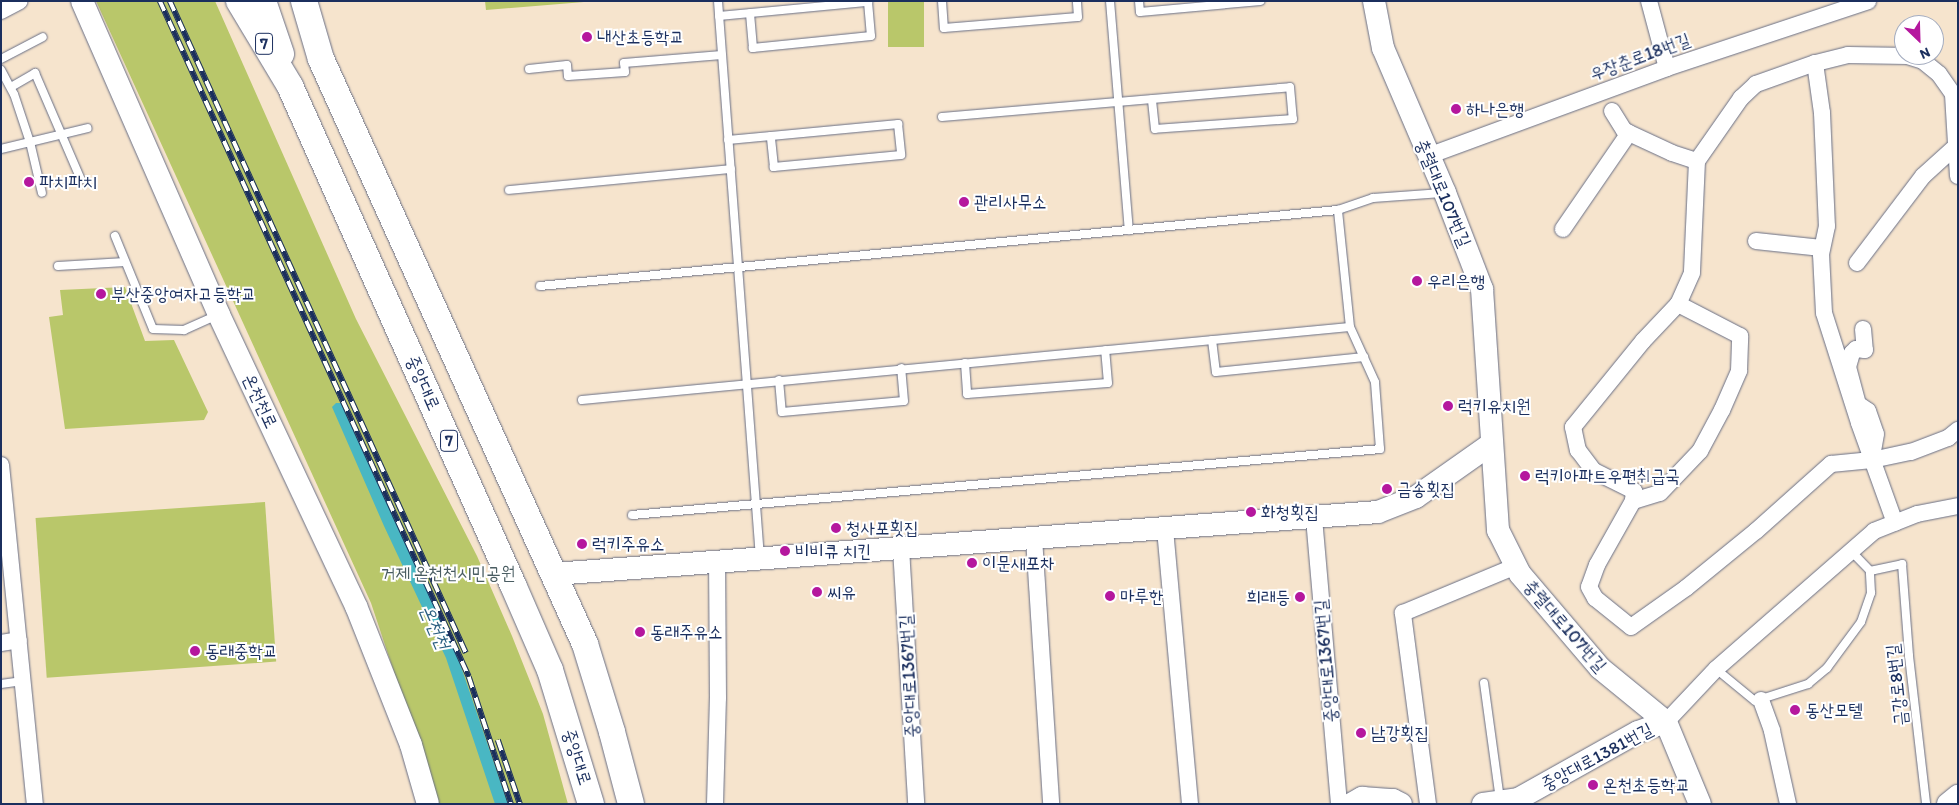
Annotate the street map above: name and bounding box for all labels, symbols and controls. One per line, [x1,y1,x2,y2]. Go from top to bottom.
north arrow [1894,15,1944,65]
place label: 내산초등학교 [597,26,684,48]
street label: 우장춘로18번길 [1587,29,1693,85]
road number: 7 [254,31,274,58]
marker: 내산초등학교 [581,31,593,43]
text: N [1917,44,1933,63]
place label: 하나은행 [1466,98,1524,120]
marker: 하나은행 [1450,103,1462,115]
street label: 충렬대로107번길 [1411,136,1475,250]
place label: 파치파치 [39,171,97,193]
marker: 파치파치 [23,176,35,188]
place label: 관리사무소 [974,191,1046,213]
marker: 관리사무소 [958,196,970,208]
place label: 우리은행 [1427,270,1485,292]
marker: 우리은행 [1411,275,1423,287]
place label: 부산중앙여자고등학교 [111,283,256,305]
marker: 부산중앙여자고등학교 [95,288,107,300]
street label: 중앙대로 [401,352,445,414]
street label: 온천천로 [238,370,282,432]
place label: 럭키유치원 [1458,395,1530,417]
marker: 럭키유치원 [1442,400,1454,412]
road number: 7 [439,428,459,454]
place label: 럭키아파트우편취급국 [1535,465,1680,487]
marker: 럭키아파트우편취급국 [1519,470,1531,482]
place label: 금송횟집 [1397,478,1455,500]
marker: 금송횟집 [1381,483,1393,495]
place label: 화청횟집 [1261,501,1319,523]
marker: 화청횟집 [1245,506,1257,518]
place label: 청사포횟집 [846,517,918,539]
marker: 청사포횟집 [830,522,842,534]
place label: 럭키주유소 [592,533,664,555]
marker: 럭키주유소 [576,538,588,550]
place label: 비비큐 치킨 [795,540,871,562]
marker: 비비큐 치킨 [779,545,791,557]
place label: 이문새포차 [982,552,1054,574]
marker: 이문새포차 [966,557,978,569]
park label: 거제 온천천시민공원 [381,562,515,584]
street label: 충렬대로107번길 [1519,575,1611,677]
place label: 씨유 [827,581,856,603]
place label: 마루한 [1120,585,1163,607]
marker: 씨유 [811,586,823,598]
place label: 희래등 [1247,586,1290,608]
marker: 마루한 [1104,590,1116,602]
marker: 희래등 [1294,591,1306,603]
street label: 중앙대로1367번길 [1310,599,1342,723]
water label: 온천천 [415,601,455,653]
street label: 중앙대로1367번길 [895,614,923,738]
place label: 동래주유소 [650,621,722,643]
marker: 동래주유소 [634,626,646,638]
place label: 동래중학교 [205,640,277,662]
street label: 금강로8번길 [1882,643,1912,727]
marker: 동래중학교 [189,645,201,657]
place label: 동산모텔 [1805,699,1863,721]
marker: 동산모텔 [1789,704,1801,716]
street label: 중앙대로1381번길 [1538,719,1656,795]
place label: 남강횟집 [1371,722,1429,744]
street label: 중앙대로 [558,726,596,788]
marker: 남강횟집 [1355,727,1367,739]
place label: 온천초등학교 [1603,774,1690,796]
marker: 온천초등학교 [1587,779,1599,791]

